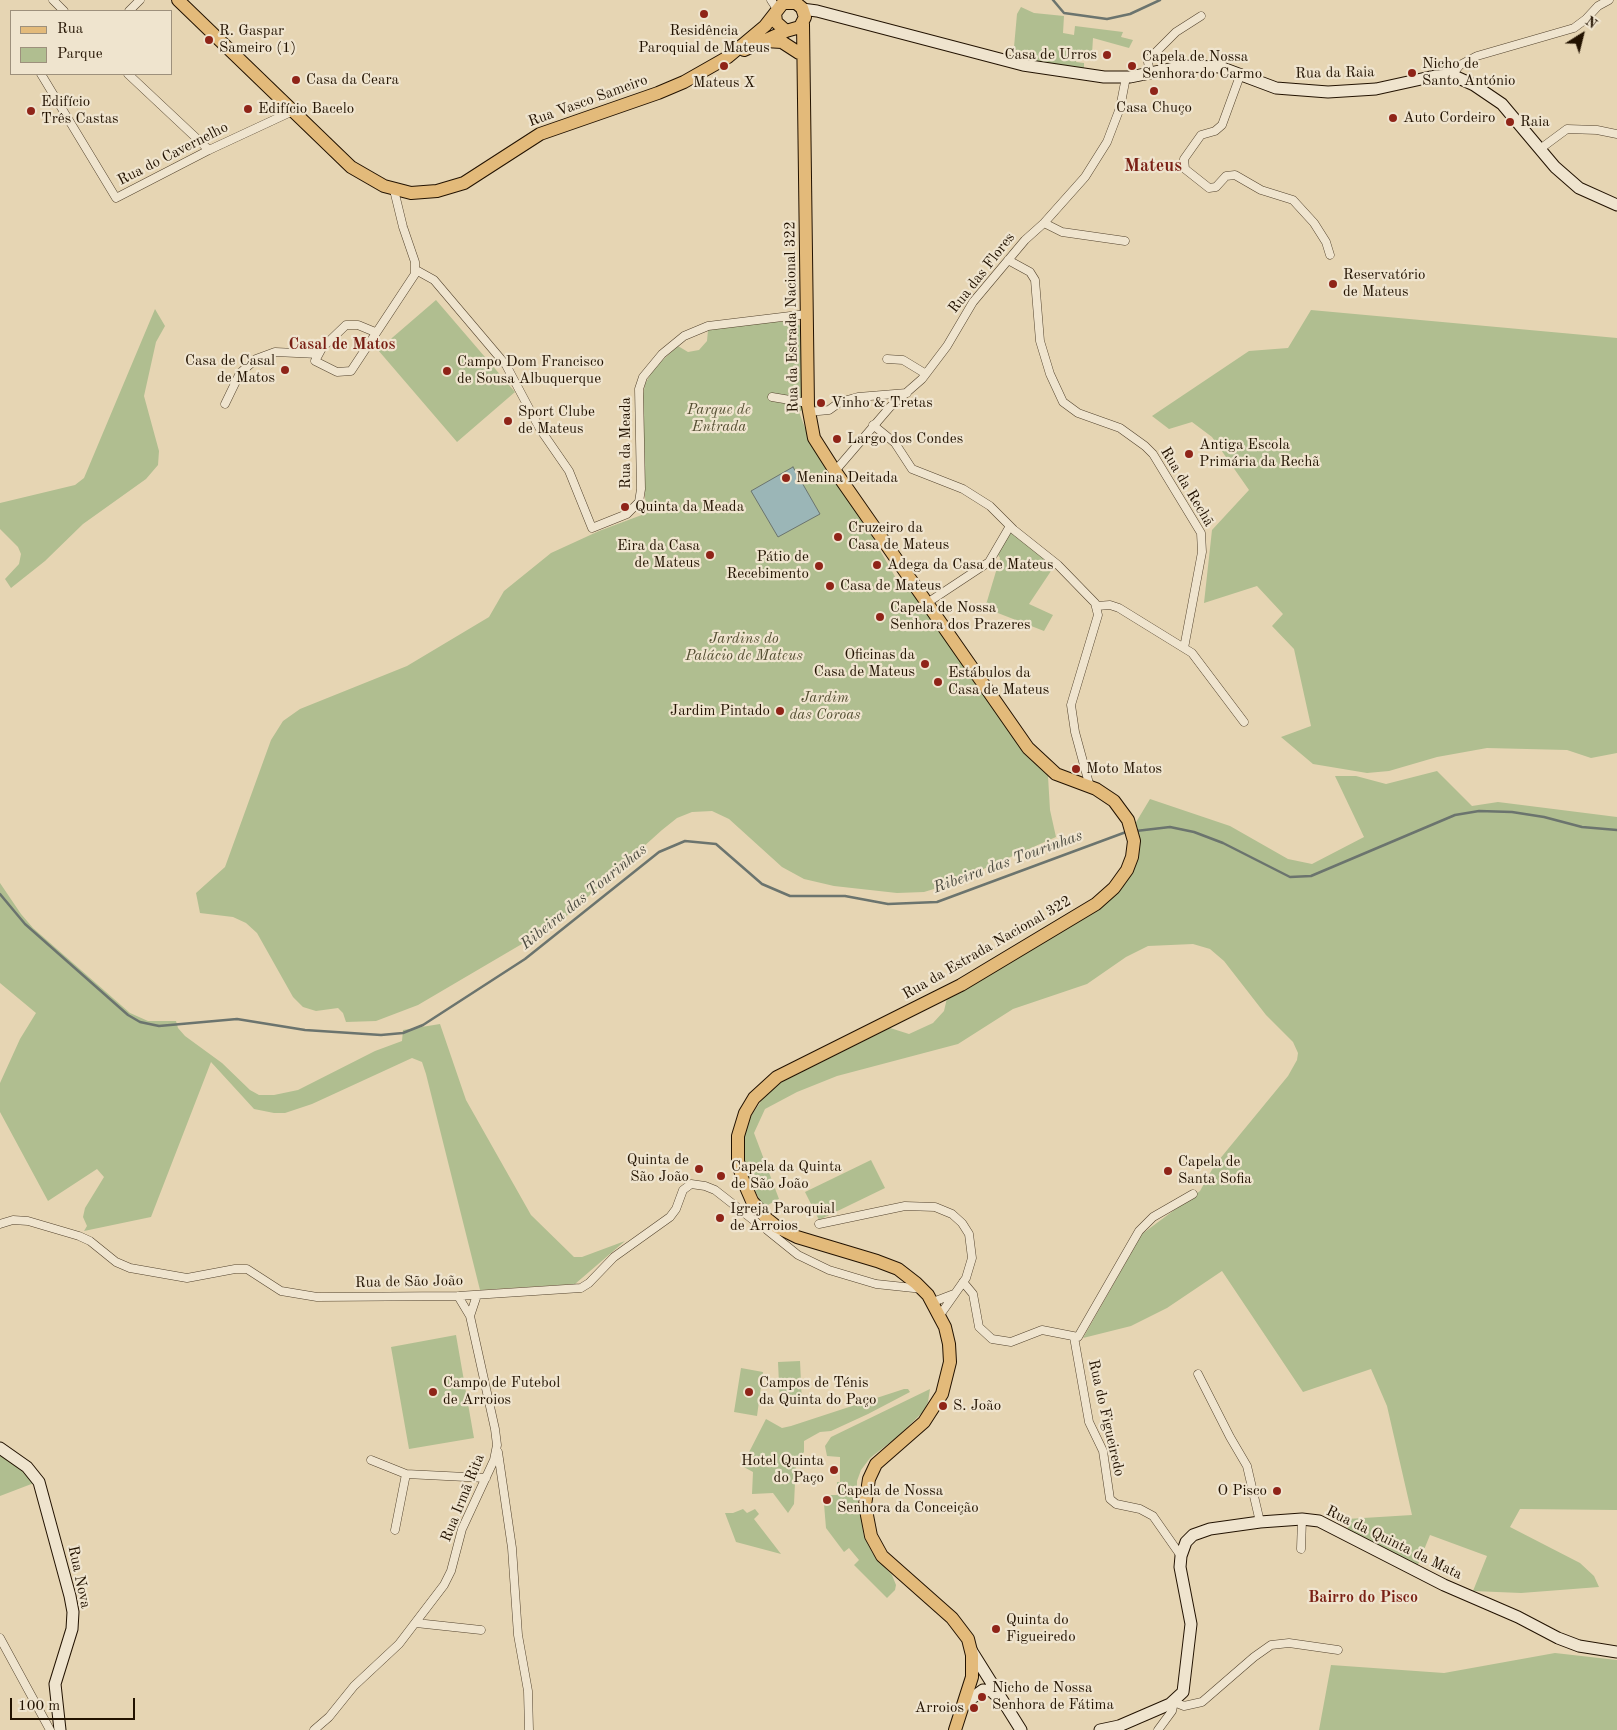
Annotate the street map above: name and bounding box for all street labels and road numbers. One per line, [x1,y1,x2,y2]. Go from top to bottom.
street label: Rua da Raia [1295,63,1375,83]
street label: Rua Vasco Sameiro [526,71,650,131]
street label: Rua do Cavernelho [115,118,231,190]
street label: Rua da Estrada Nacional 322 [781,221,803,413]
street label: Rua das Flores [945,229,1019,317]
street label: Rua da Meada [617,397,635,489]
street label: Rua da Rechã [1156,444,1218,530]
street label: Rua da Estrada Nacional 322 [899,892,1075,1004]
street label: Rua de São João [355,1272,463,1292]
street label: Rua do Figueiredo [1084,1358,1128,1478]
street label: Rua Irmã Rita [437,1451,489,1545]
street label: Rua da Quinta da Mata [1323,1502,1465,1584]
street label: Rua Nova [64,1544,94,1610]

